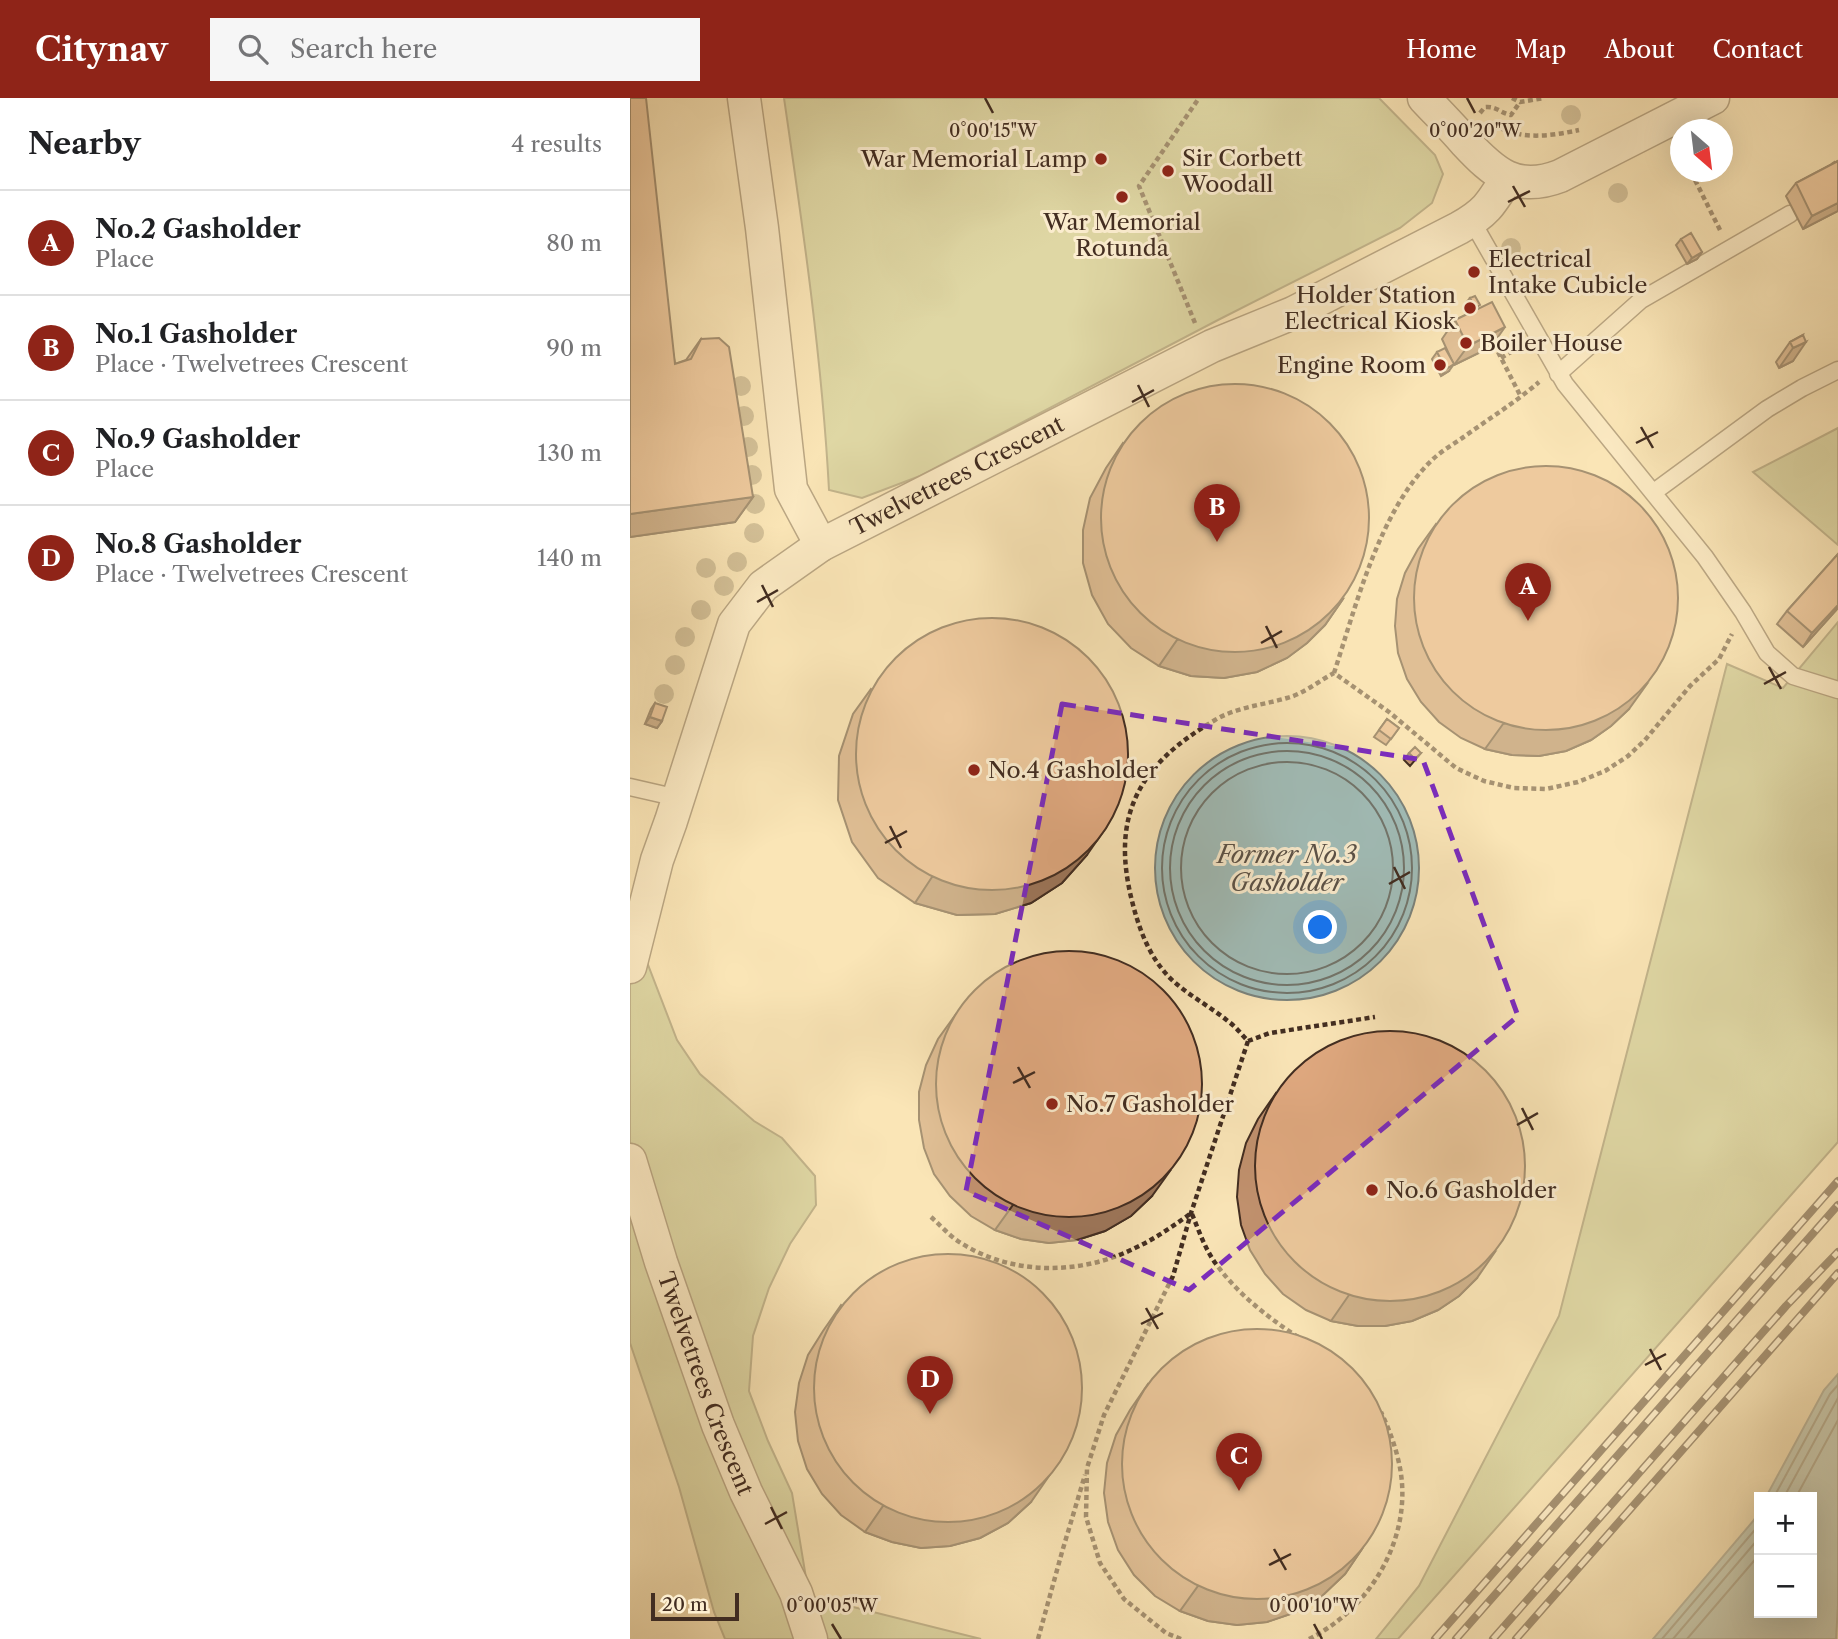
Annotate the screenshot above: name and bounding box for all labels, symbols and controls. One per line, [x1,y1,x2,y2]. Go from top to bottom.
search box [210,18,700,81]
text: Citynav [35,29,168,70]
icon: search [234,30,272,68]
text: Search here [290,33,437,65]
text: Home [1406,35,1477,64]
text: Map [1515,35,1566,64]
text: About [1604,35,1675,64]
text: Contact [1713,35,1803,64]
north arrow [1670,119,1733,182]
text: 0°00'15"W [949,120,1038,142]
text: 0°00'20"W [1429,120,1522,142]
text: Nearby [28,125,141,162]
text: 4 results [511,130,602,158]
place label: Sir Corbett Woodall [1181,144,1303,198]
place label: War Memorial Lamp [860,145,1087,173]
marker: War Memorial Lamp [1093,151,1109,167]
marker: Sir Corbett Woodall [1160,163,1176,179]
marker: War Memorial Rotunda [1114,189,1130,205]
place label: War Memorial Rotunda [1042,208,1201,262]
text: No.2 Gasholder [95,213,301,245]
text: A [42,229,60,257]
text: 80 m [546,229,602,257]
text: Place [95,245,154,273]
place label: Electrical Intake Cubicle [1488,245,1647,299]
marker: Electrical Intake Cubicle [1466,264,1482,280]
place label: Holder Station Electrical Kiosk [1284,281,1458,335]
marker: Holder Station Electrical Kiosk [1462,300,1478,316]
text: No.1 Gasholder [95,318,297,350]
place label: Boiler House [1480,329,1623,357]
text: B [42,334,60,362]
text: 90 m [546,334,602,362]
marker: Boiler House [1458,335,1474,351]
text: Place · Twelvetrees Crescent [95,350,408,378]
place label: Engine Room [1277,351,1426,379]
marker: Engine Room [1432,357,1448,373]
street label: Twelvetrees Crescent [845,410,1068,542]
text: No.9 Gasholder [95,423,300,455]
text: C [42,439,60,467]
text: 130 m [538,439,602,467]
text: Place [95,455,154,483]
pin: B [1194,484,1240,542]
text: No.8 Gasholder [95,528,301,560]
text: D [41,544,61,572]
text: 140 m [537,544,602,572]
text: Place · Twelvetrees Crescent [95,560,408,588]
pin: A [1505,563,1551,621]
place label: No.4 Gasholder [988,756,1159,784]
marker: No.4 Gasholder [966,762,982,778]
water label: Former No.3 Gasholder [1215,840,1357,897]
your location [1303,910,1337,944]
place label: No.7 Gasholder [1066,1090,1235,1118]
marker: No.7 Gasholder [1044,1096,1060,1112]
place label: No.6 Gasholder [1386,1176,1557,1204]
marker: No.6 Gasholder [1364,1182,1380,1198]
street label: Twelvetrees Crescent [652,1268,760,1499]
pin: D [907,1356,953,1414]
pin: C [1216,1433,1262,1491]
map controls [1754,1492,1817,1618]
button: + [1754,1492,1817,1555]
button: − [1754,1555,1817,1618]
scale bar [651,1590,738,1622]
text: 20 m [662,1593,708,1616]
text: 0°00'05"W [786,1595,879,1617]
text: 0°00'10"W [1269,1595,1360,1617]

